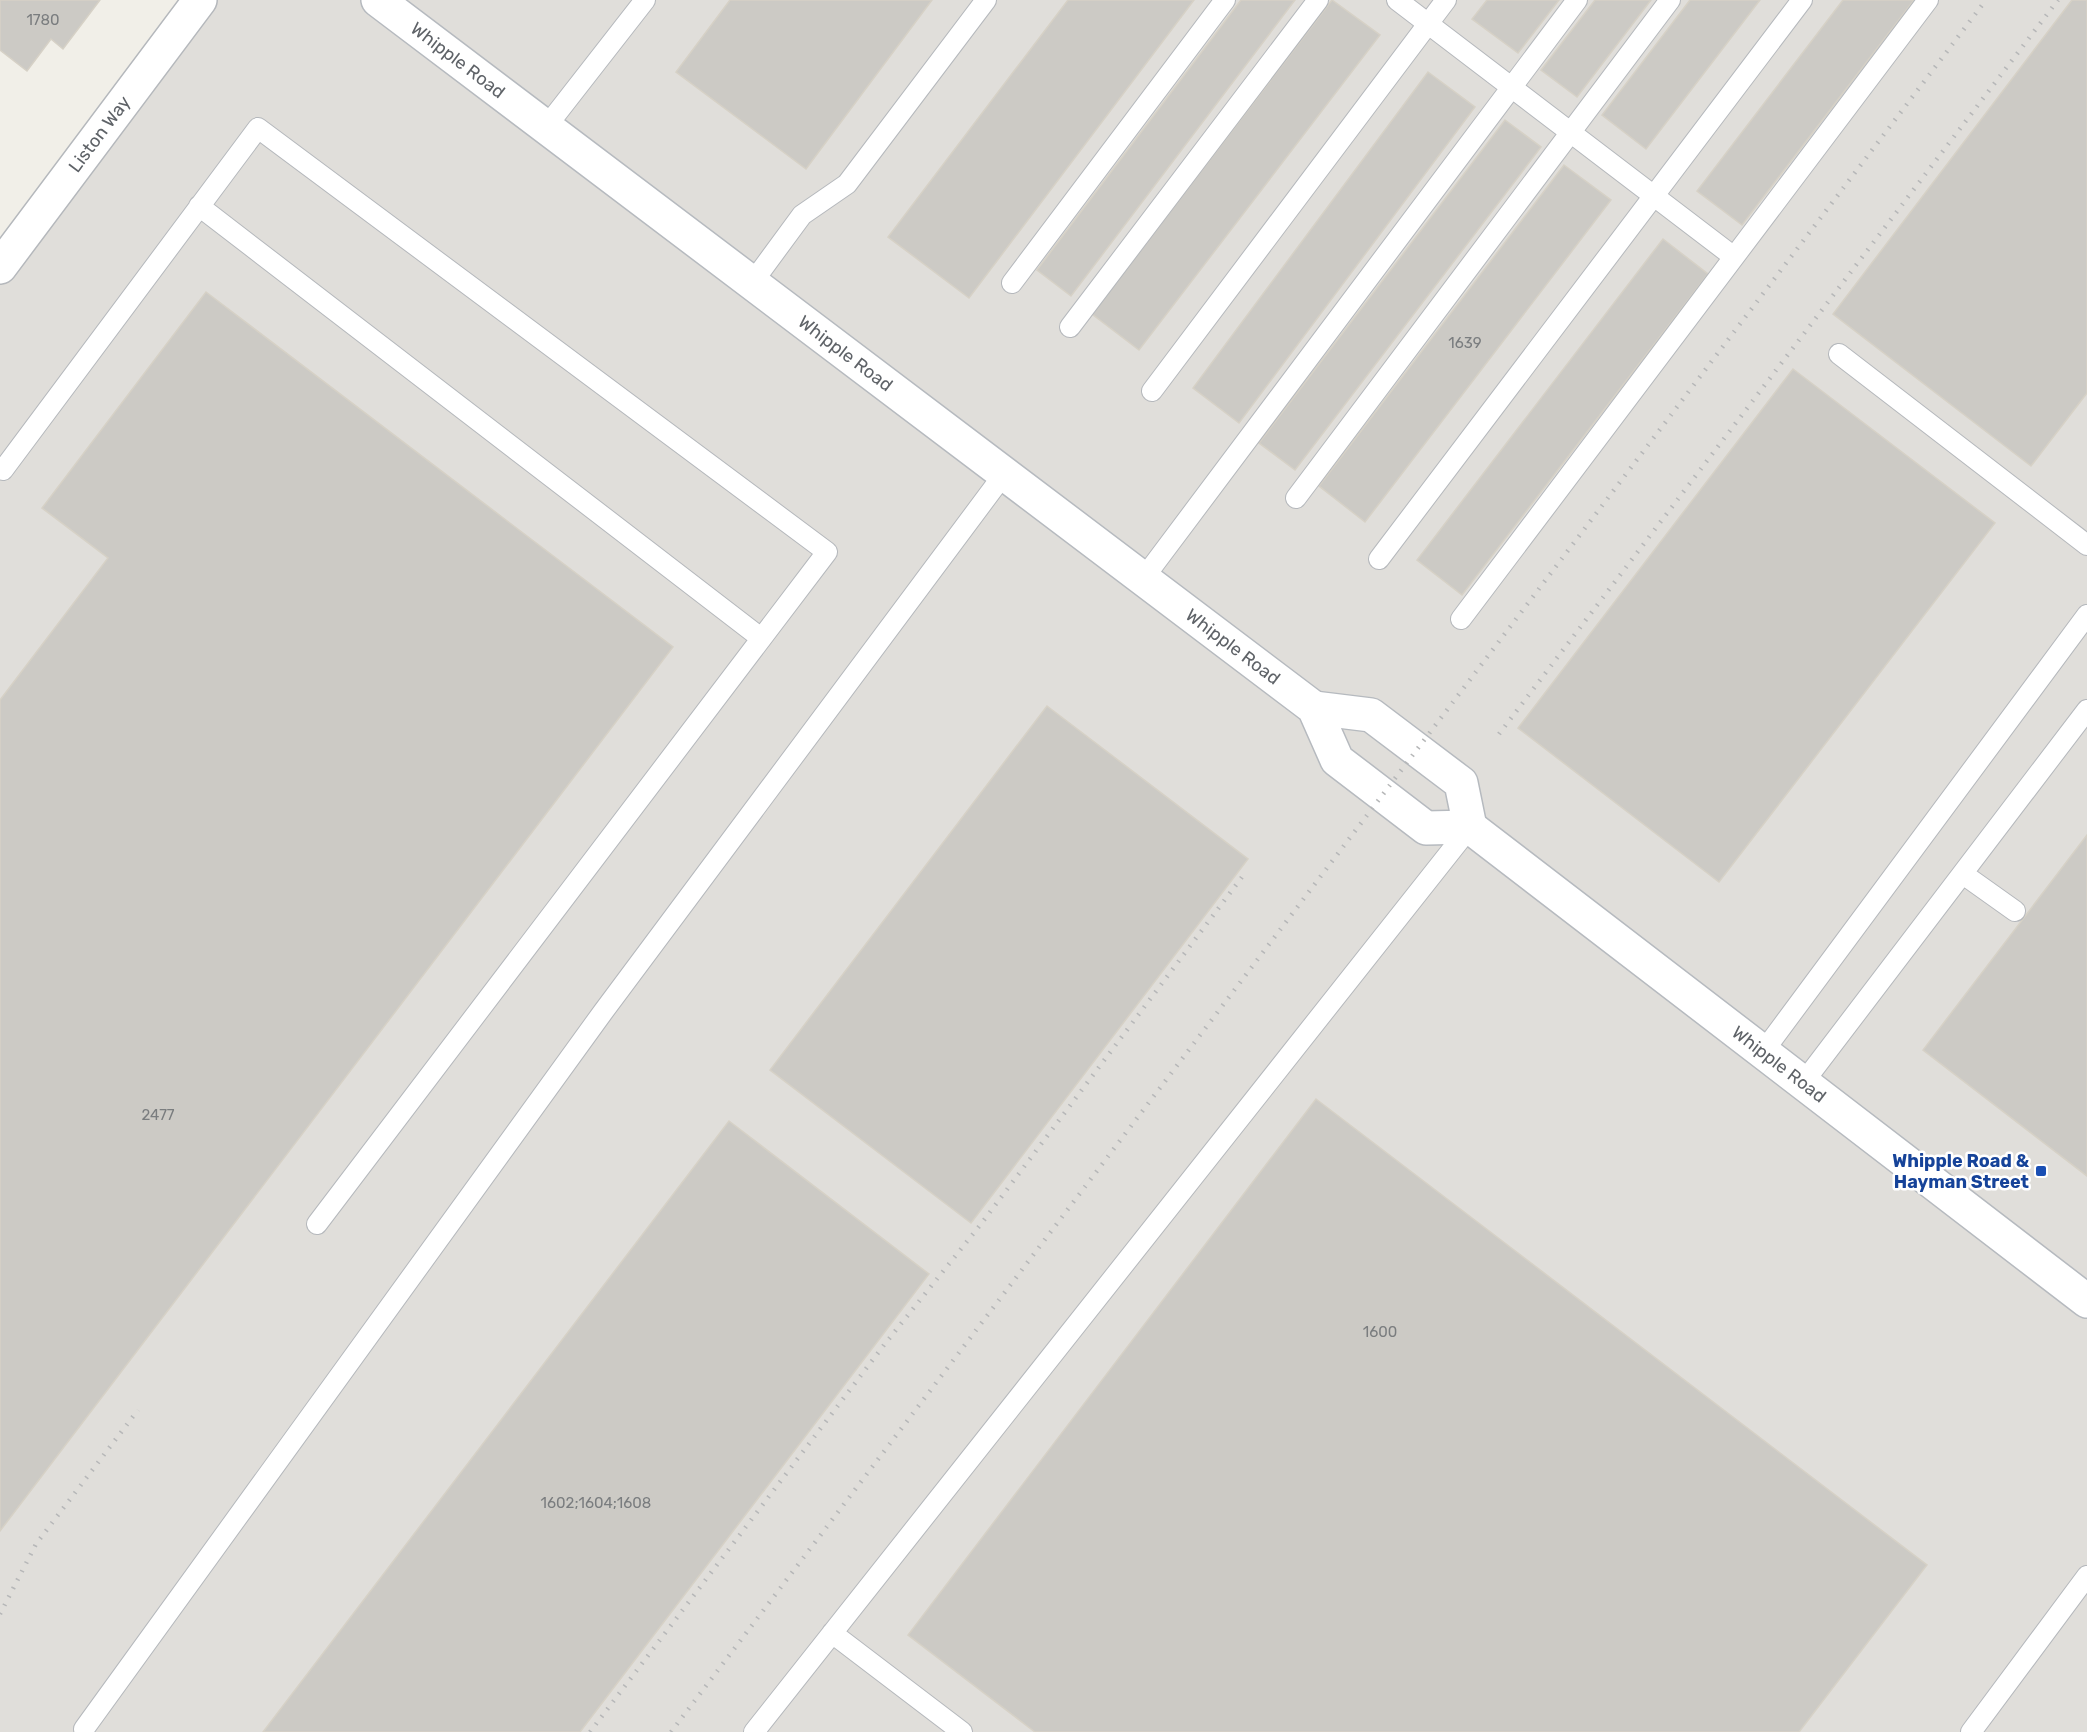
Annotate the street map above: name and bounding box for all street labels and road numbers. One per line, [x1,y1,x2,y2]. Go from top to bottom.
street label: Whipple Road [406,18,509,103]
street label: Liston Way [64,92,135,177]
street label: Whipple Road [794,311,897,396]
street label: Whipple Road [1181,604,1285,689]
street label: Whipple Road [1727,1021,1830,1107]

